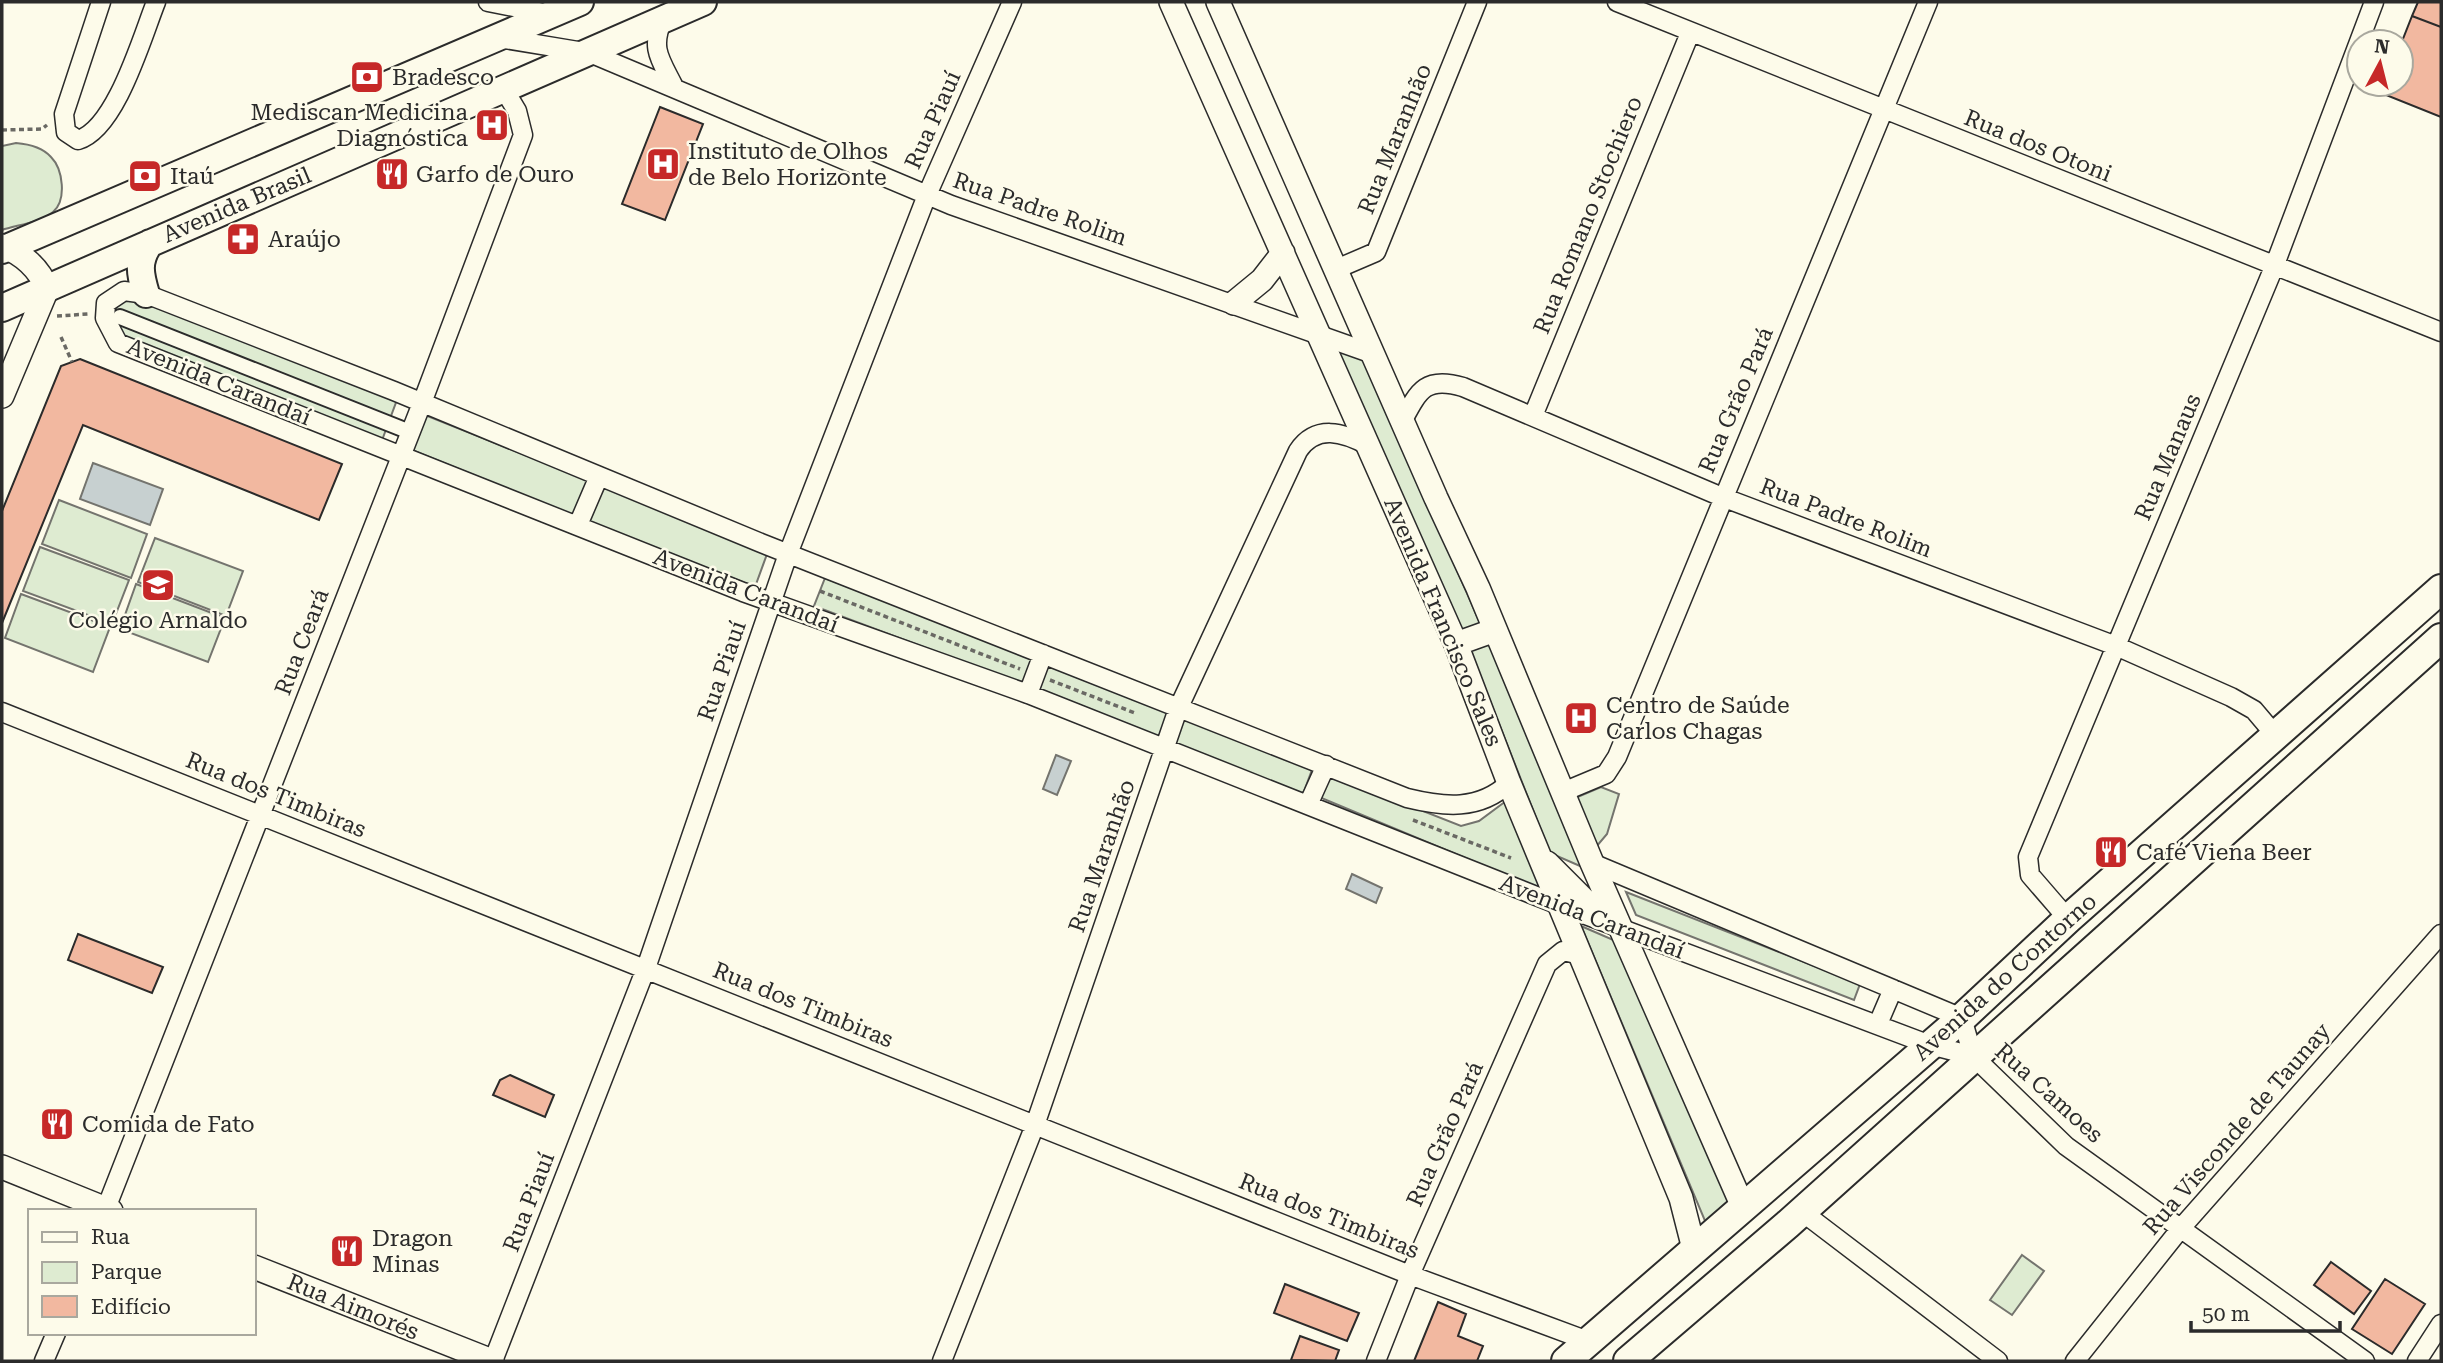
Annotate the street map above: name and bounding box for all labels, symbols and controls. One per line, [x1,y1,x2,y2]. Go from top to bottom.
north arrow [2345,28,2415,98]
text: N [2373,34,2391,59]
bank icon: Bradesco [348,58,386,96]
street label: Rua Maranhão [1353,60,1437,218]
place label: Bradesco [392,64,494,91]
street label: Rua Piauí [899,67,967,173]
street label: Rua Romano Stochiero [1528,92,1648,338]
place label: Mediscan Medicina Diagnóstica [251,99,469,152]
street label: Rua dos Otoni [1960,104,2116,188]
hospital icon: Mediscan Medicina Diagnóstica [473,106,511,144]
place label: Instituto de Olhos de Belo Horizonte [688,138,888,191]
hospital icon: Instituto de Olhos de Belo Horizonte [644,145,682,183]
restaurant icon: Garfo de Ouro [373,155,411,193]
bank icon: Itaú [126,157,164,195]
place label: Garfo de Ouro [416,161,574,188]
street label: Avenida Brasil [159,162,315,248]
place label: Itaú [170,163,214,190]
street label: Rua Padre Rolim [949,167,1131,251]
pharmacy icon: Araújo [224,220,262,258]
place label: Araújo [268,226,341,253]
street label: Rua Grão Pará [1693,322,1779,477]
street label: Avenida Carandaí [123,333,315,431]
street label: Rua Manaus [2129,390,2207,524]
street label: Rua Padre Rolim [1756,473,1936,563]
street label: Avenida Francisco Sales [1378,494,1508,751]
street label: Avenida Carandaí [650,543,842,639]
school or university icon: Colégio Arnaldo [139,566,177,604]
street label: Rua Ceará [269,585,335,699]
place label: Colégio Arnaldo [68,607,248,634]
street label: Rua Piauí [692,617,752,725]
place label: Centro de Saúde Carlos Chagas [1606,692,1790,745]
hospital icon: Centro de Saúde Carlos Chagas [1562,699,1600,737]
street label: Rua dos Timbiras [182,747,370,843]
street label: Rua Maranhão [1063,776,1141,936]
restaurant icon: Café Viena Beer [2092,833,2130,871]
place label: Café Viena Beer [2136,839,2312,866]
street label: Avenida Carandaí [1496,869,1688,965]
street label: Avenida do Contorno [1908,888,2102,1066]
street label: Rua dos Timbiras [709,957,897,1053]
street label: Rua Visconde de Taunay [2138,1017,2337,1240]
street label: Rua Camoes [1990,1038,2109,1149]
street label: Rua Grão Pará [1401,1057,1489,1211]
restaurant icon: Comida de Fato [38,1105,76,1143]
place label: Comida de Fato [82,1111,255,1138]
street label: Rua Piauí [498,1148,560,1256]
street label: Rua dos Timbiras [1235,1168,1423,1264]
legend [28,1209,256,1335]
text: Rua [91,1225,130,1249]
place label: Dragon Minas [372,1225,453,1278]
restaurant icon: Dragon Minas [328,1232,366,1270]
text: Parque [91,1260,162,1284]
street label: Rua Aimorés [283,1268,423,1346]
scale bar [2191,1290,2340,1334]
text: Edifício [91,1295,171,1319]
text: 50 m [2202,1302,2250,1326]

